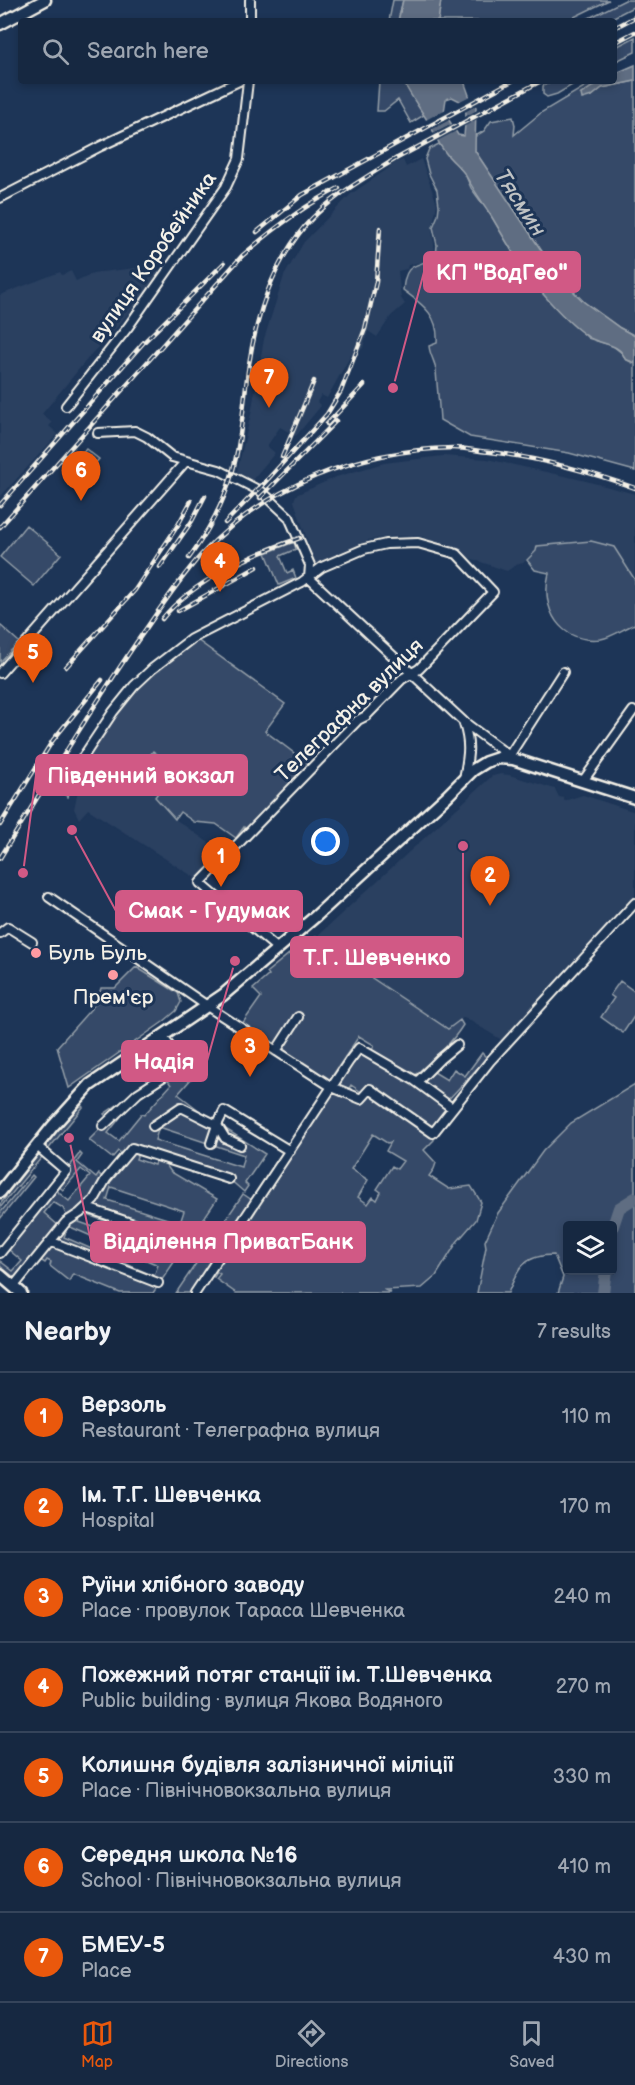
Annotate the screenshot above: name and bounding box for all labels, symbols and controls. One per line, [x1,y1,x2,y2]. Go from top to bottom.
search box [18,18,617,84]
icon: search [39,35,72,68]
text: Search here [87,38,209,65]
water label: Тясмин [488,164,552,242]
street label: вулиця Коробейника [85,166,222,348]
callout: КП "ВодГео" [424,252,580,292]
text: КП "ВодГео" [436,260,568,287]
pin: 7 [250,358,288,408]
pin: 6 [62,452,100,501]
pin: 4 [200,542,240,592]
street label: Телеграфна вулиця [270,633,428,787]
pin: 5 [14,634,52,683]
callout: Південний вокзал [36,755,247,795]
text: Південний вокзал [47,763,235,790]
your location [311,827,340,856]
pin: 1 [202,838,240,887]
pin: 2 [470,856,510,906]
callout: Смак - Гудумак [116,891,302,931]
text: Смак - Гудумак [128,898,290,925]
callout: Т.Г. Шевченко [291,937,463,977]
place label: Буль Буль [48,941,147,966]
text: Т.Г. Шевченко [303,945,451,972]
marker: Буль Буль [29,946,43,960]
marker: Прем'єр [106,968,120,982]
place label: Прем'єр [73,985,153,1010]
pin: 3 [230,1028,270,1077]
callout: Надія [122,1041,207,1081]
text: Надія [134,1049,194,1076]
map controls [563,1221,617,1275]
button: layers [563,1221,617,1275]
callout: Відділення ПриватБанк [91,1222,365,1262]
text: Відділення ПриватБанк [103,1229,353,1256]
text: Nearby [24,1317,111,1348]
text: 7 results [537,1320,611,1344]
text: Верзоль [81,1392,166,1419]
text: 1 [39,1405,48,1429]
text: 110 m [562,1405,611,1429]
text: Restaurant · Телеграфна вулиця [81,1419,380,1443]
text: Ім. Т.Г. Шевченка [81,1482,261,1509]
text: 2 [38,1495,49,1519]
text: 170 m [560,1495,611,1519]
text: Hospital [81,1509,154,1533]
text: Руїни хлібного заводу [81,1572,304,1599]
text: 3 [38,1585,49,1609]
text: 240 m [554,1585,611,1609]
text: Place · провулок Тараса Шевченка [81,1599,405,1623]
text: Пожежний потяг станції ім. Т.Шевченка [81,1662,492,1689]
text: 4 [38,1675,49,1699]
text: 270 m [556,1675,611,1699]
text: Public building · вулиця Якова Водяного [81,1689,443,1713]
text: Колишня будівля залізничної міліції [81,1752,453,1779]
text: 5 [38,1765,49,1789]
text: 330 m [553,1765,611,1789]
text: Place · Північновокзальна вулиця [81,1779,391,1803]
text: Середня школа №16 [81,1842,297,1869]
text: 6 [37,1855,50,1879]
text: 410 m [557,1855,611,1879]
text: School · Північновокзальна вулиця [81,1869,402,1893]
text: БМЕУ-5 [81,1932,165,1959]
text: 7 [38,1945,49,1969]
text: 430 m [553,1945,611,1969]
text: Place [81,1959,132,1983]
tab: Map [81,2017,114,2072]
tab: Directions [275,2017,348,2072]
tab: Saved [509,2017,554,2072]

